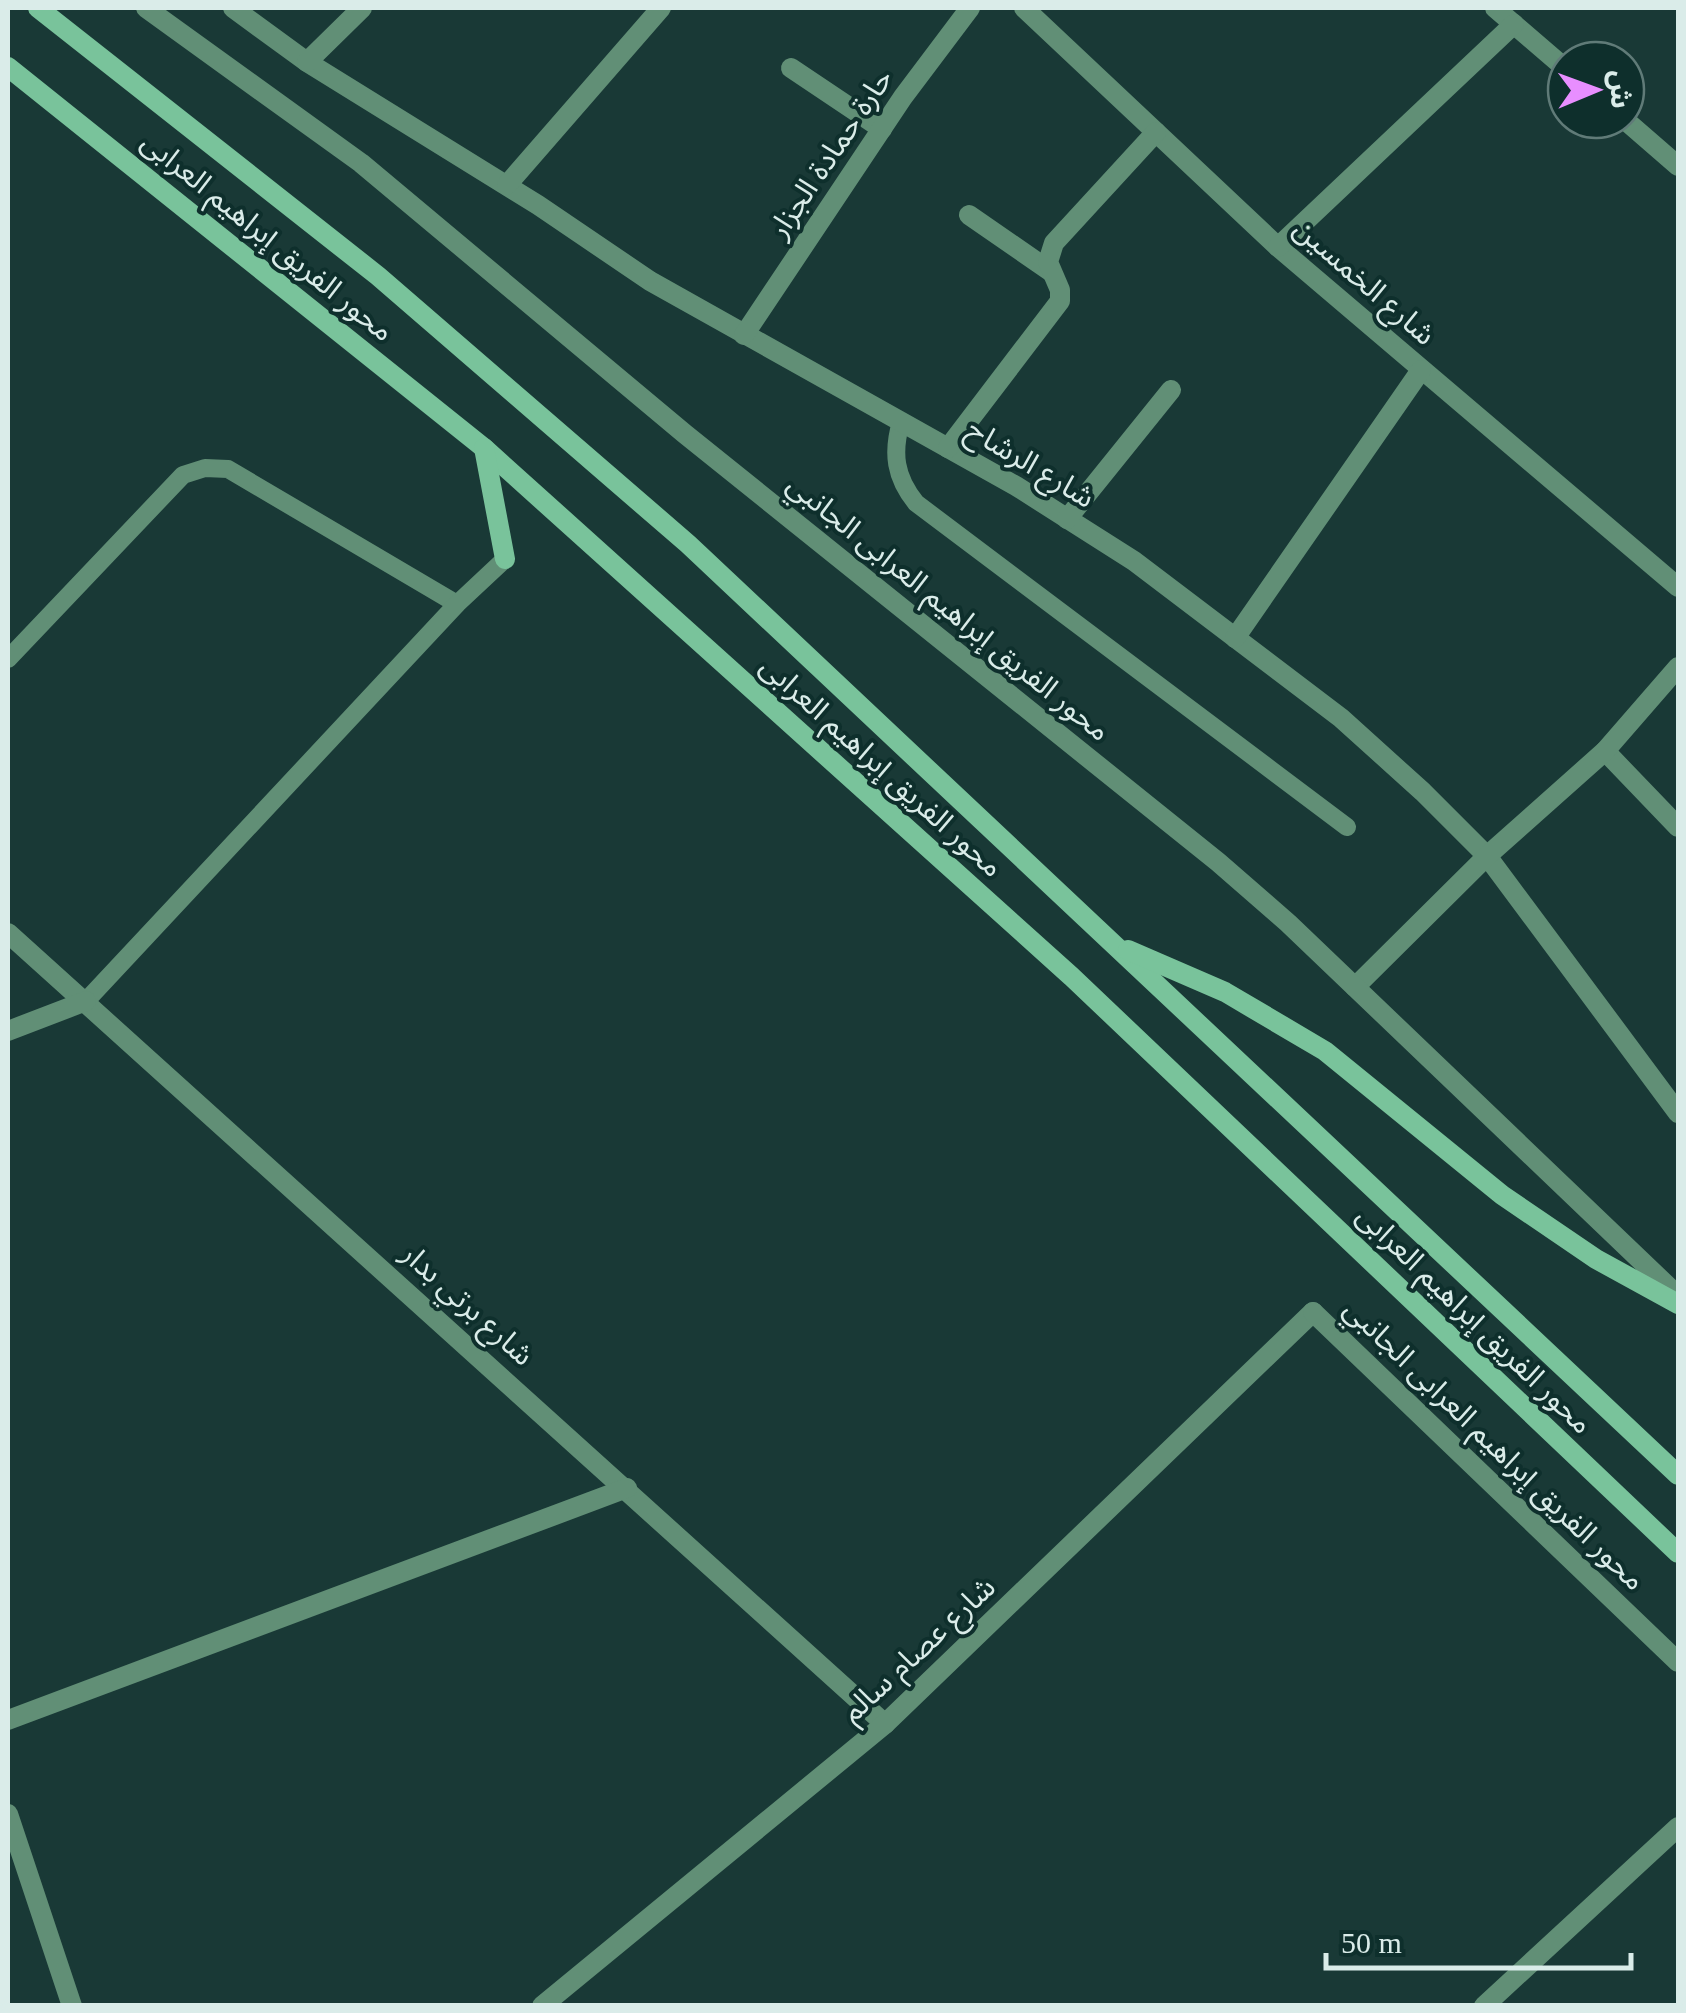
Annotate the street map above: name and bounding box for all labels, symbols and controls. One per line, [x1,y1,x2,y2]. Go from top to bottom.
north arrow [1546,40,1646,140]
street label: حارة حمادة الجزار [761,62,900,245]
text: ش [1605,70,1636,109]
street label: محور الفريق إبراهيم العرابى [131,124,400,353]
street label: شارع الخمسين [1284,211,1442,356]
street label: شارع الرشاح [958,412,1101,519]
street label: محور الفريق إبراهيم العرابى الجانبي [777,467,1117,753]
street label: محور الفريق إبراهيم العرابى [750,649,1010,889]
street label: محور الفريق إبراهيم العرابى [1346,1198,1599,1445]
street label: شارع برتي بدار [390,1236,541,1377]
street label: محور الفريق إبراهيم العرابى الجانبي [1333,1292,1652,1602]
street label: شارع عصام سالم [835,1570,1006,1733]
scale bar [1326,1908,1631,1970]
text: 50 m [1341,1926,1402,1959]

